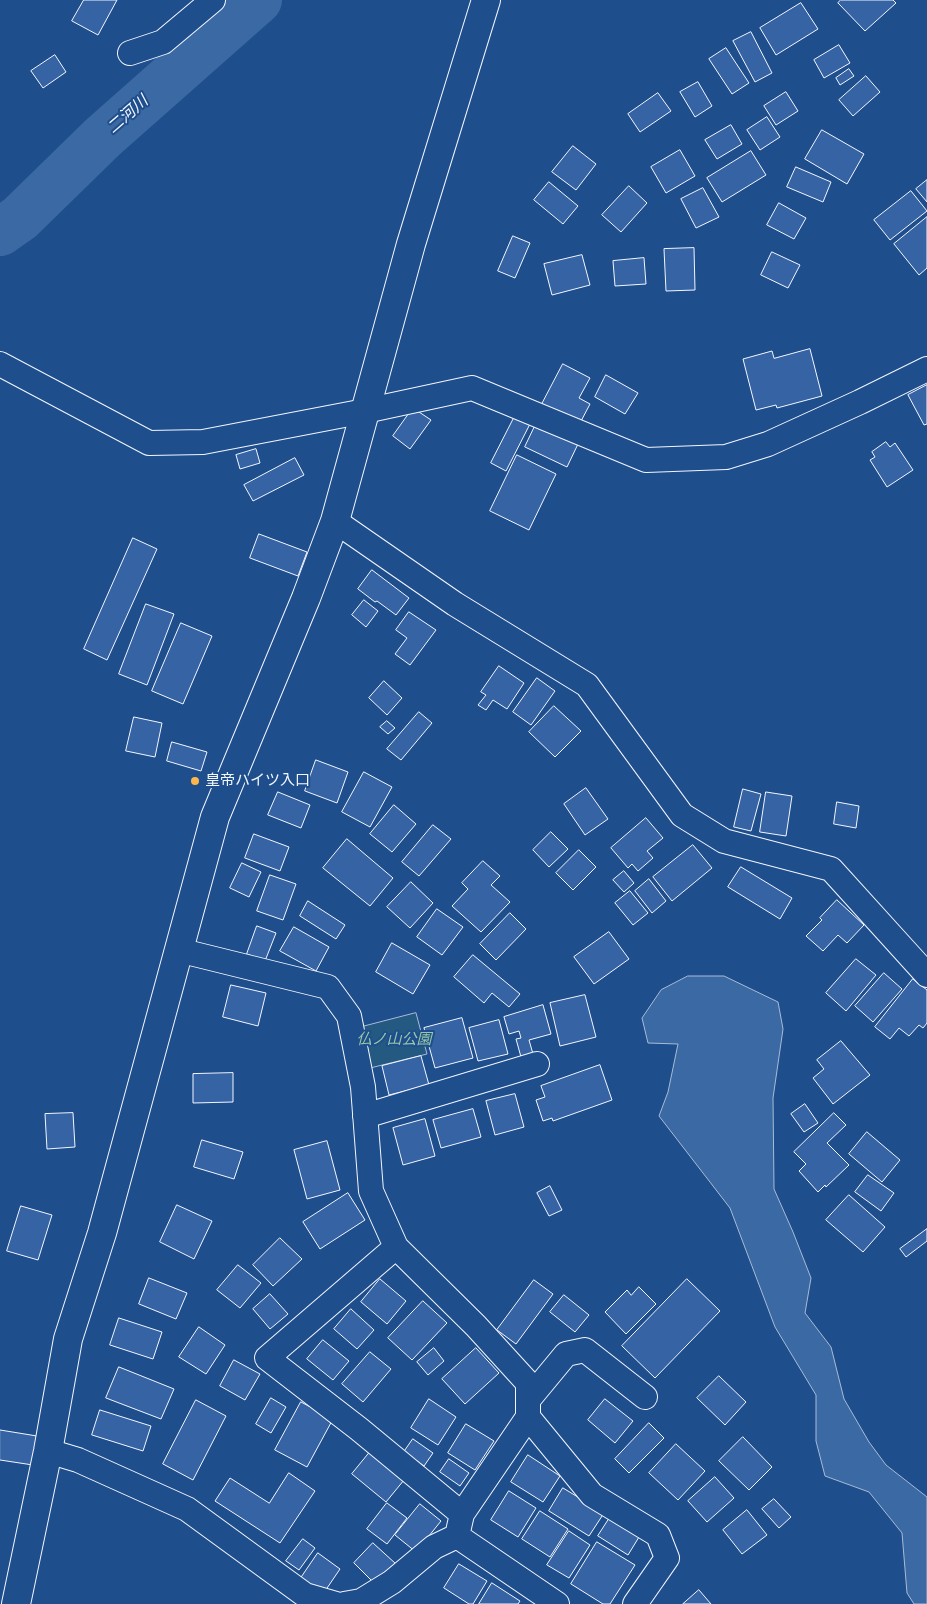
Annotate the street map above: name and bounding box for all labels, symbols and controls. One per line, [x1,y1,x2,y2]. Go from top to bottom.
water label: 二河川 [104,92,152,138]
place label: 皇帝ハイツ入口 [205,772,310,790]
marker: 皇帝ハイツ入口 [189,775,201,787]
park label: 仏ノ山公園 [357,1031,431,1049]

